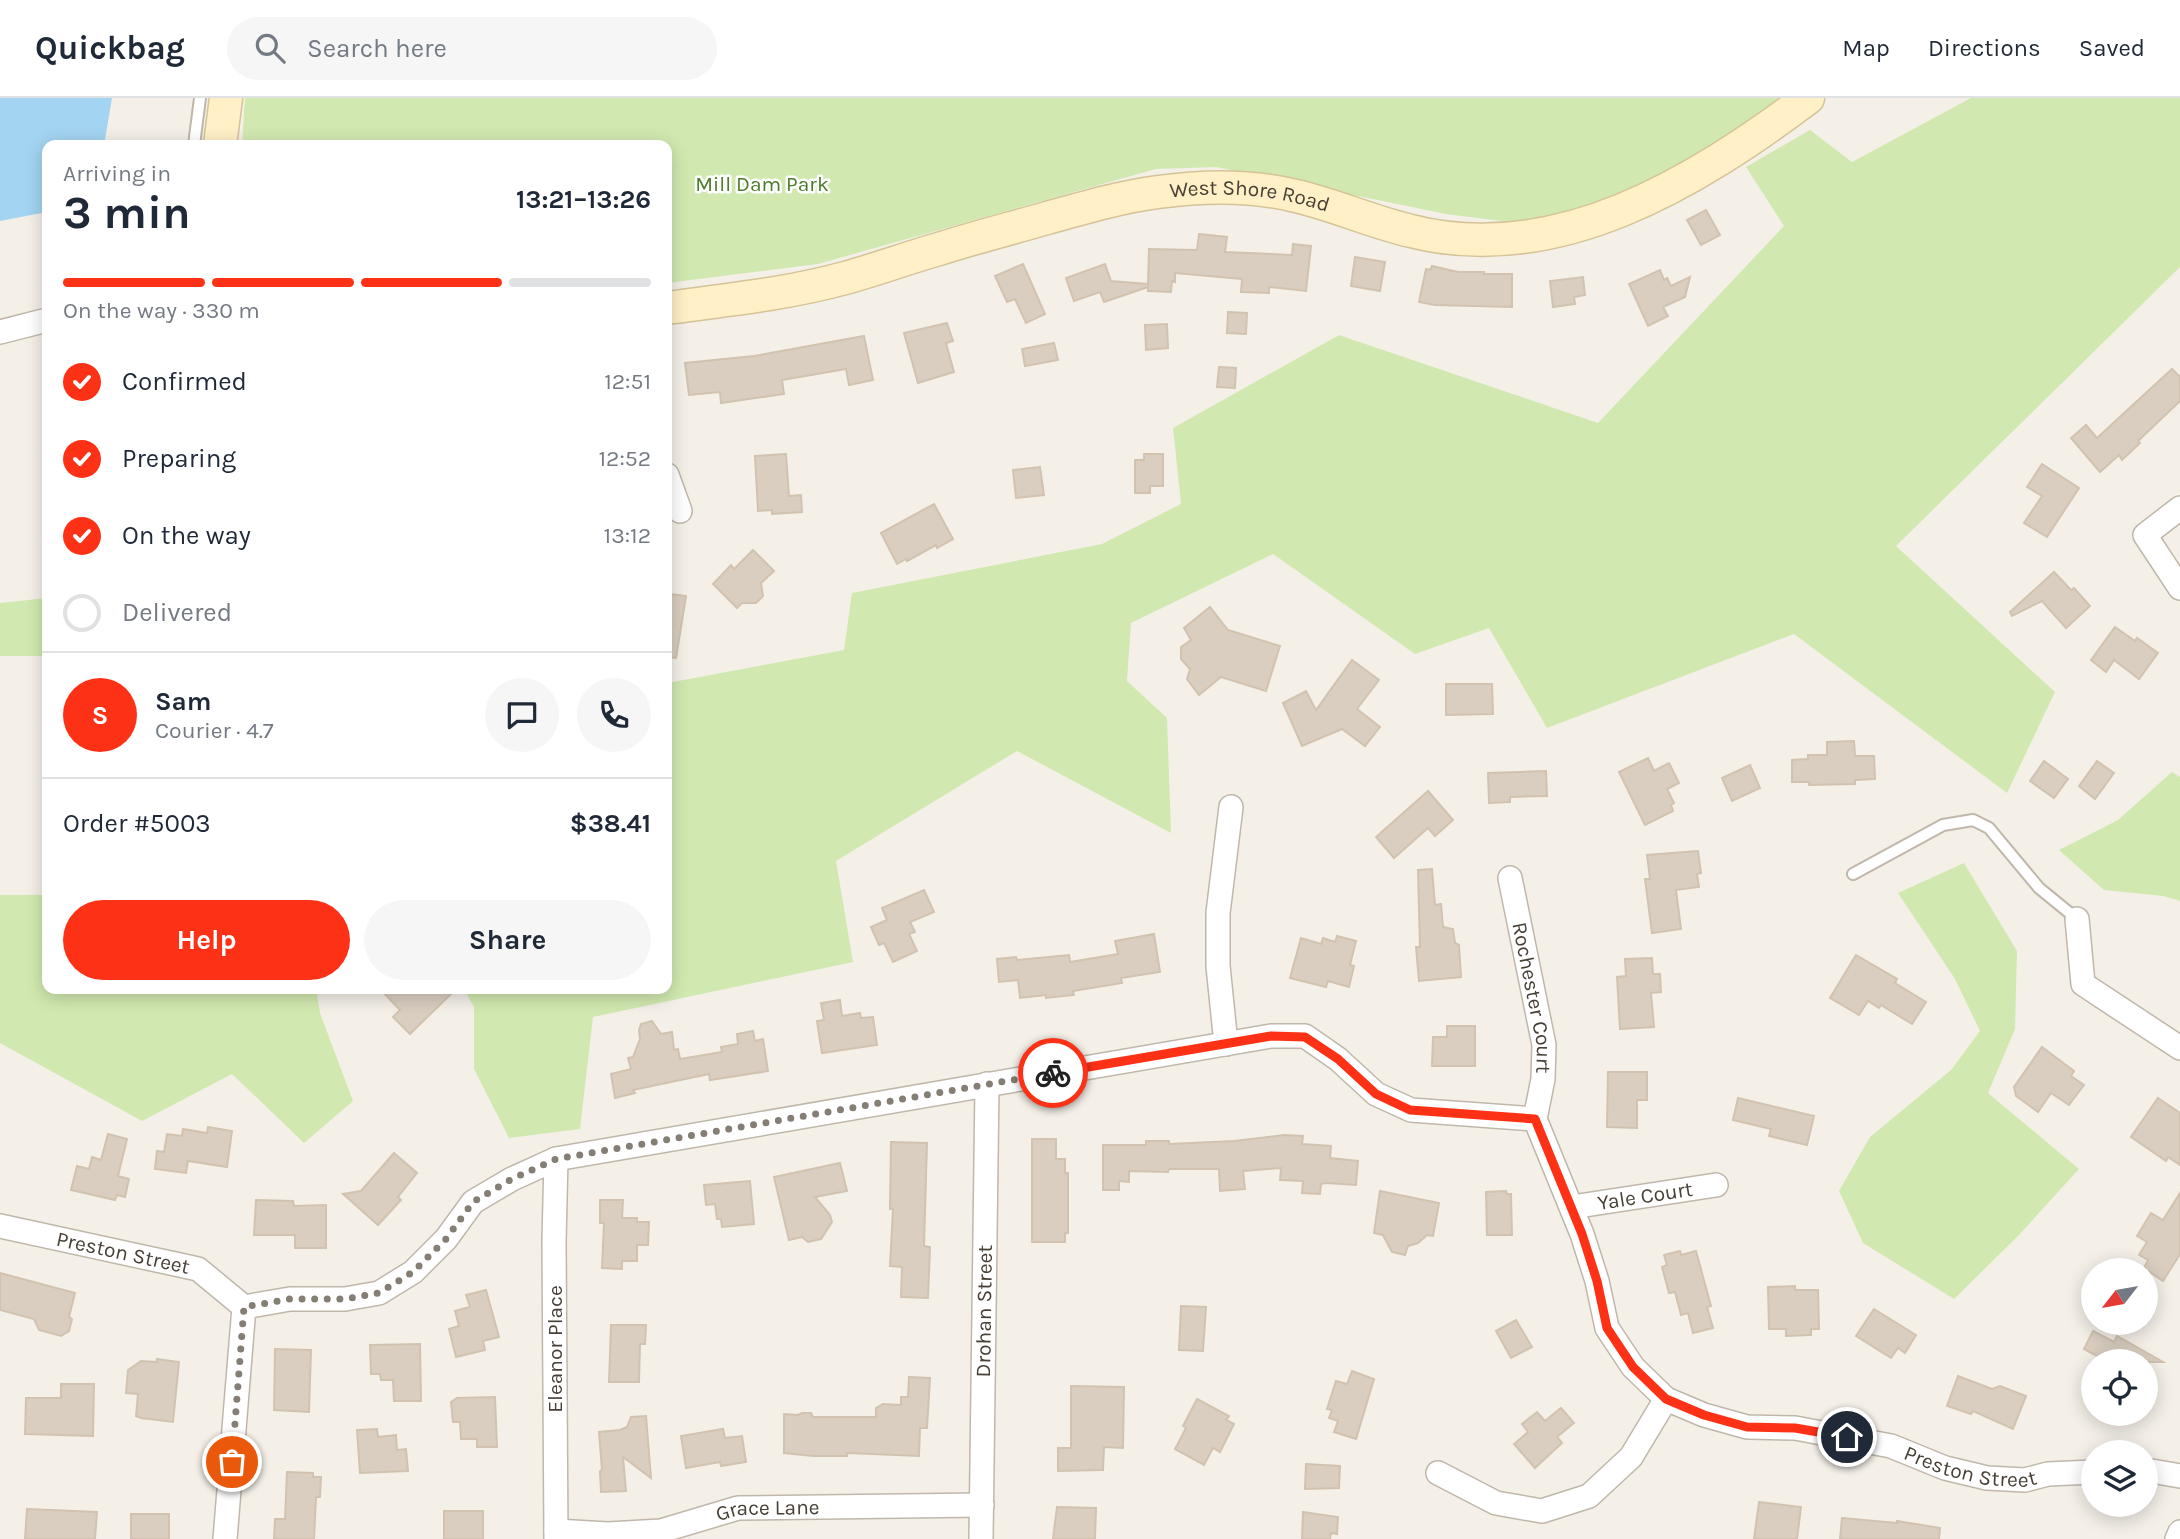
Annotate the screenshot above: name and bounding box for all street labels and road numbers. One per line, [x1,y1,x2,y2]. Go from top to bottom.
street label: West Shore Road [1168,176,1333,217]
street label: Rochester Court [1507,920,1556,1074]
street label: Yale Court [1596,1177,1695,1215]
street label: Preston Street [54,1227,192,1279]
street label: Drohan Street [971,1244,997,1377]
street label: Eleanor Place [543,1285,567,1413]
street label: Preston Street [1901,1441,2039,1492]
street label: Grace Lane [713,1495,820,1526]

